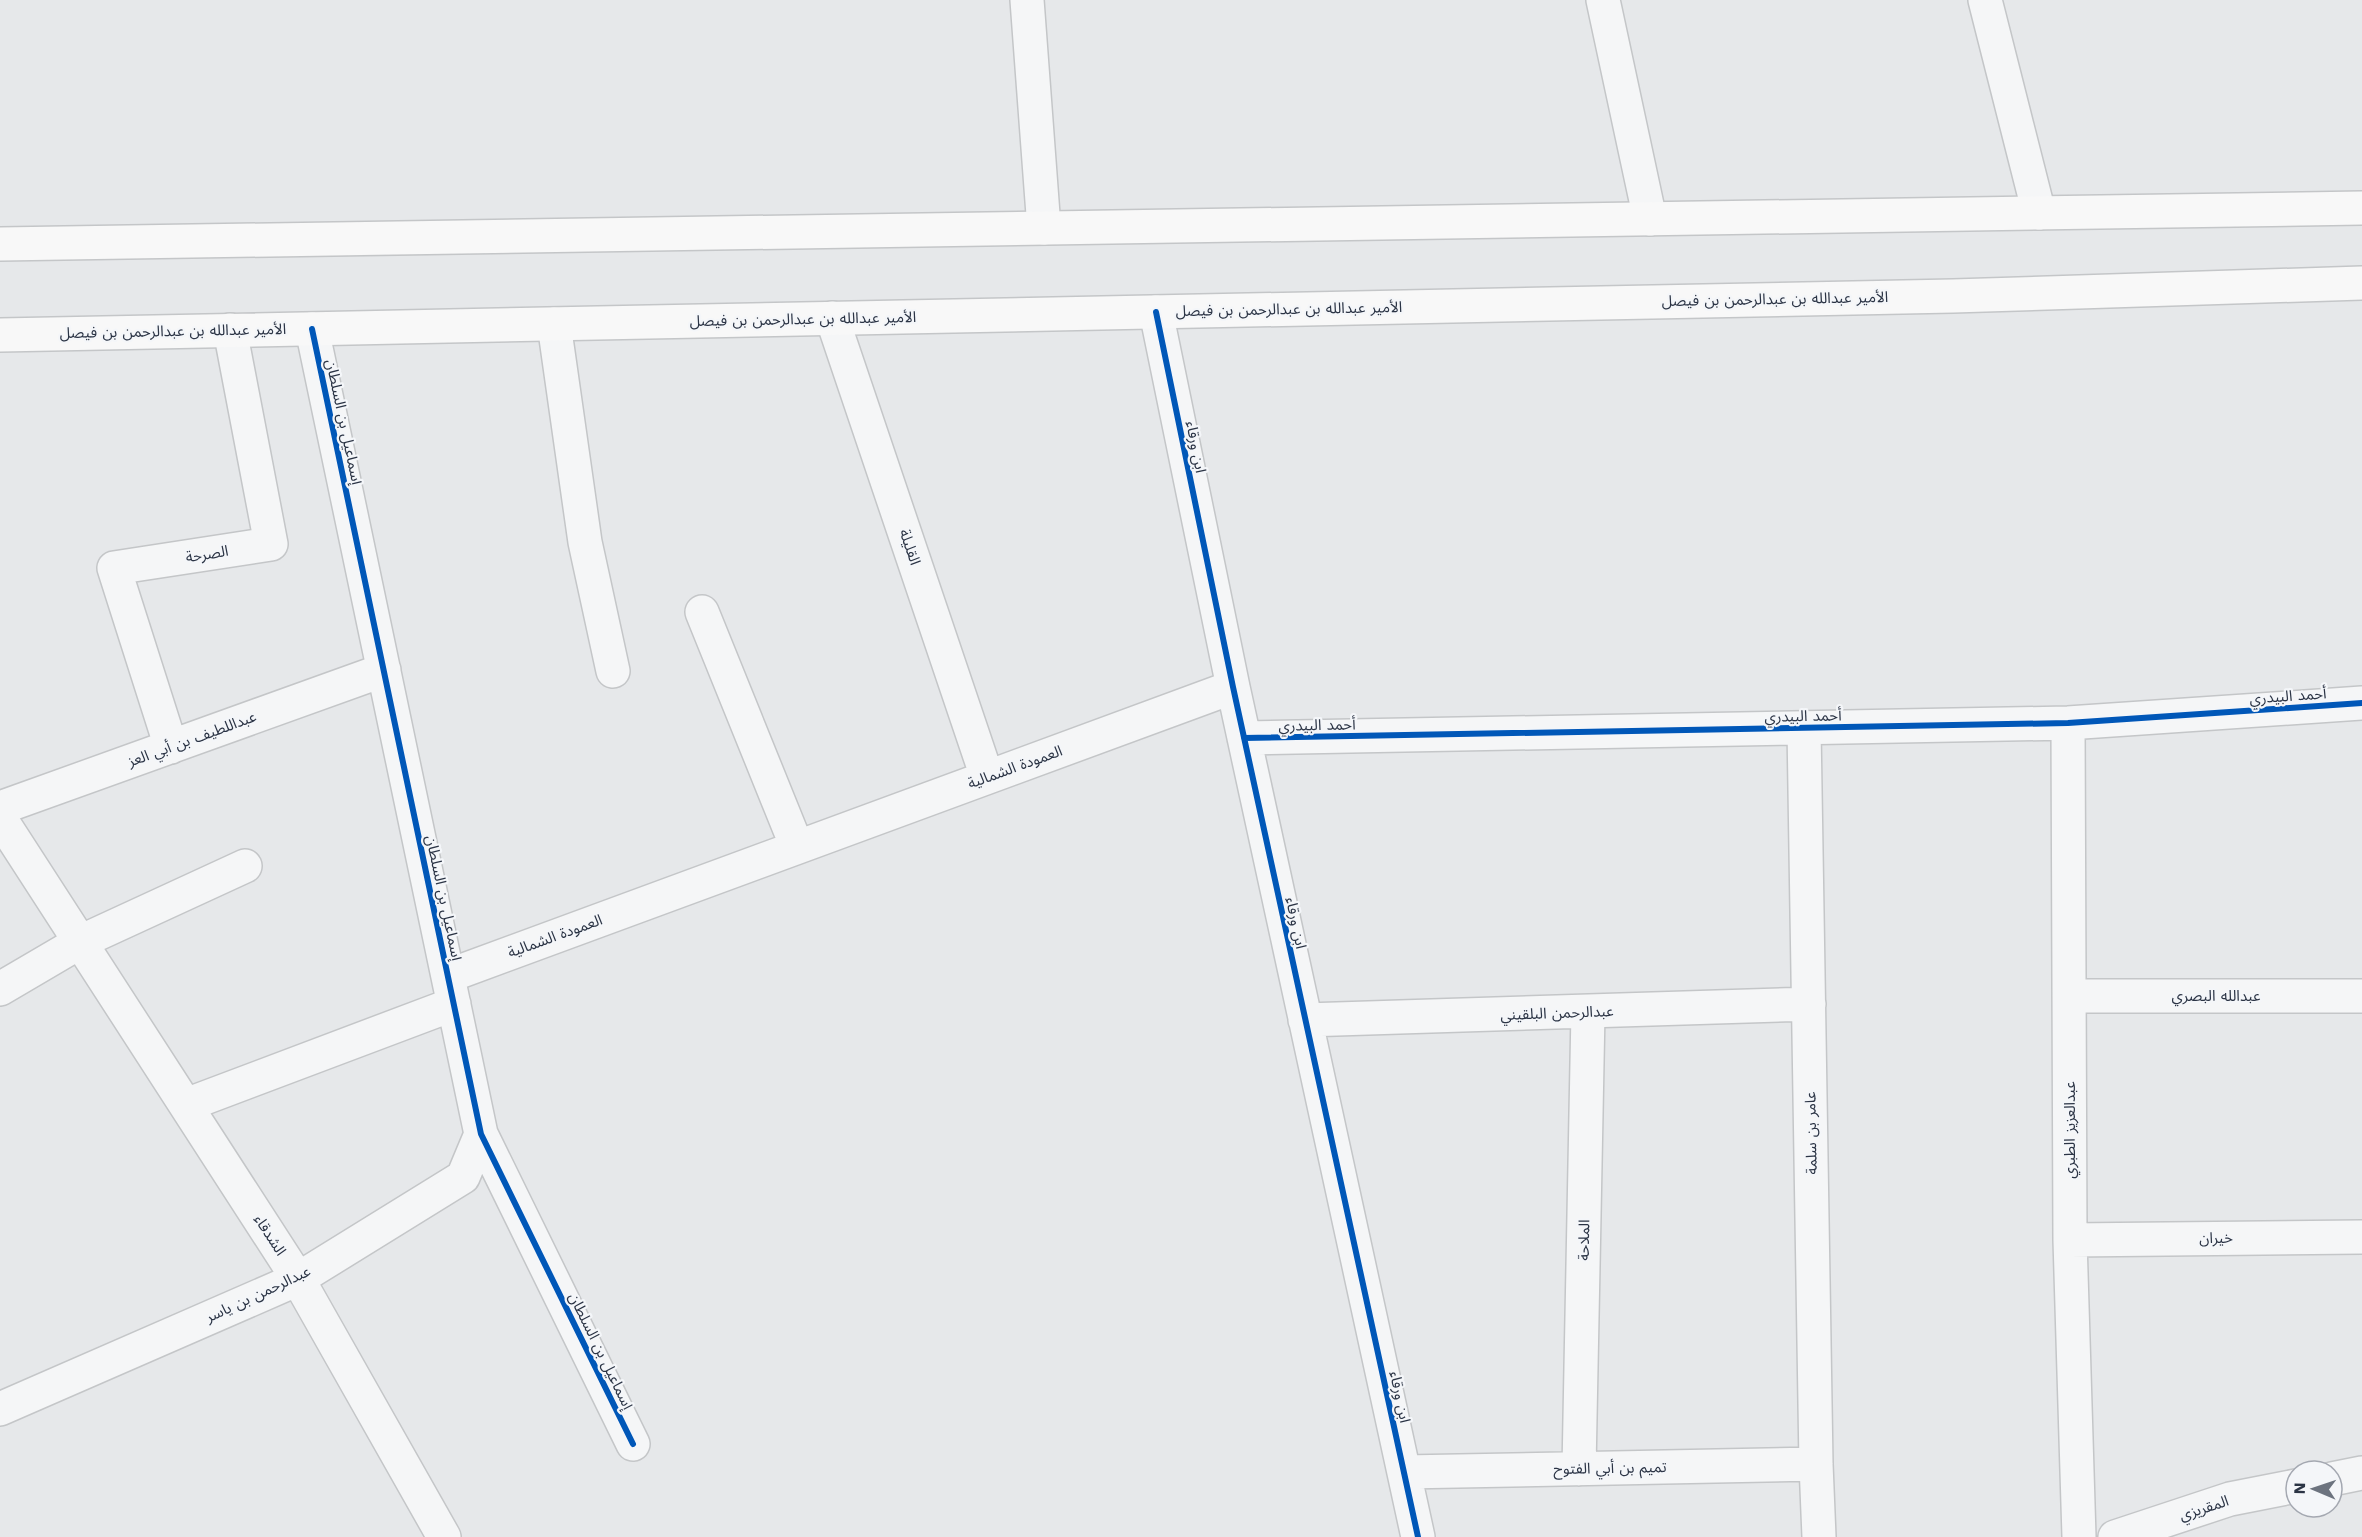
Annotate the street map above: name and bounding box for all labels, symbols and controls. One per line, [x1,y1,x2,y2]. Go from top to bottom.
street label: الأمير عبدالله بن عبدالرحمن بن فيصل [1662,288,1888,310]
street label: الأمير عبدالله بن عبدالرحمن بن فيصل [1176,298,1402,320]
street label: الأمير عبدالله بن عبدالرحمن بن فيصل [690,308,916,330]
street label: الأمير عبدالله بن عبدالرحمن بن فيصل [60,320,286,342]
street label: إسماعيل بن السلطان [321,358,366,487]
street label: ابن ورقاء [1182,419,1210,475]
street label: القليلة [896,527,924,567]
street label: الصرحة [184,542,230,566]
street label: أحمد البيدري [2249,684,2328,710]
street label: أحمد البيدري [1764,706,1842,728]
street label: عبداللطيف بن أبي العز [124,707,260,773]
street label: أحمد البيدري [1278,715,1356,737]
street label: العمودة الشمالية [965,742,1065,792]
street label: إسماعيل بن السلطان [421,834,466,963]
street label: ابن ورقاء [1282,895,1310,951]
street label: العمودة الشمالية [505,911,605,961]
street label: عبدالله البصري [2171,987,2261,1007]
street label: عبدالرحمن البلقيني [1500,1002,1615,1026]
street label: عبدالعزيز الطبري [2061,1081,2081,1179]
street label: عامر بن سلمة [1801,1091,1821,1175]
street label: الشدقاء [250,1211,290,1259]
street label: الملاحة [1575,1219,1593,1261]
street label: خيران [2199,1229,2233,1247]
street label: عبدالرحمن بن ياسر [202,1262,314,1327]
street label: إسماعيل بن السلطان [564,1290,637,1413]
street label: ابن ورقاء [1386,1369,1414,1425]
street label: تميم بن أبي الفتوح [1553,1458,1667,1481]
north arrow [2284,1459,2344,1519]
text: N [2290,1482,2309,1495]
street label: المقريزي [2177,1492,2232,1527]

